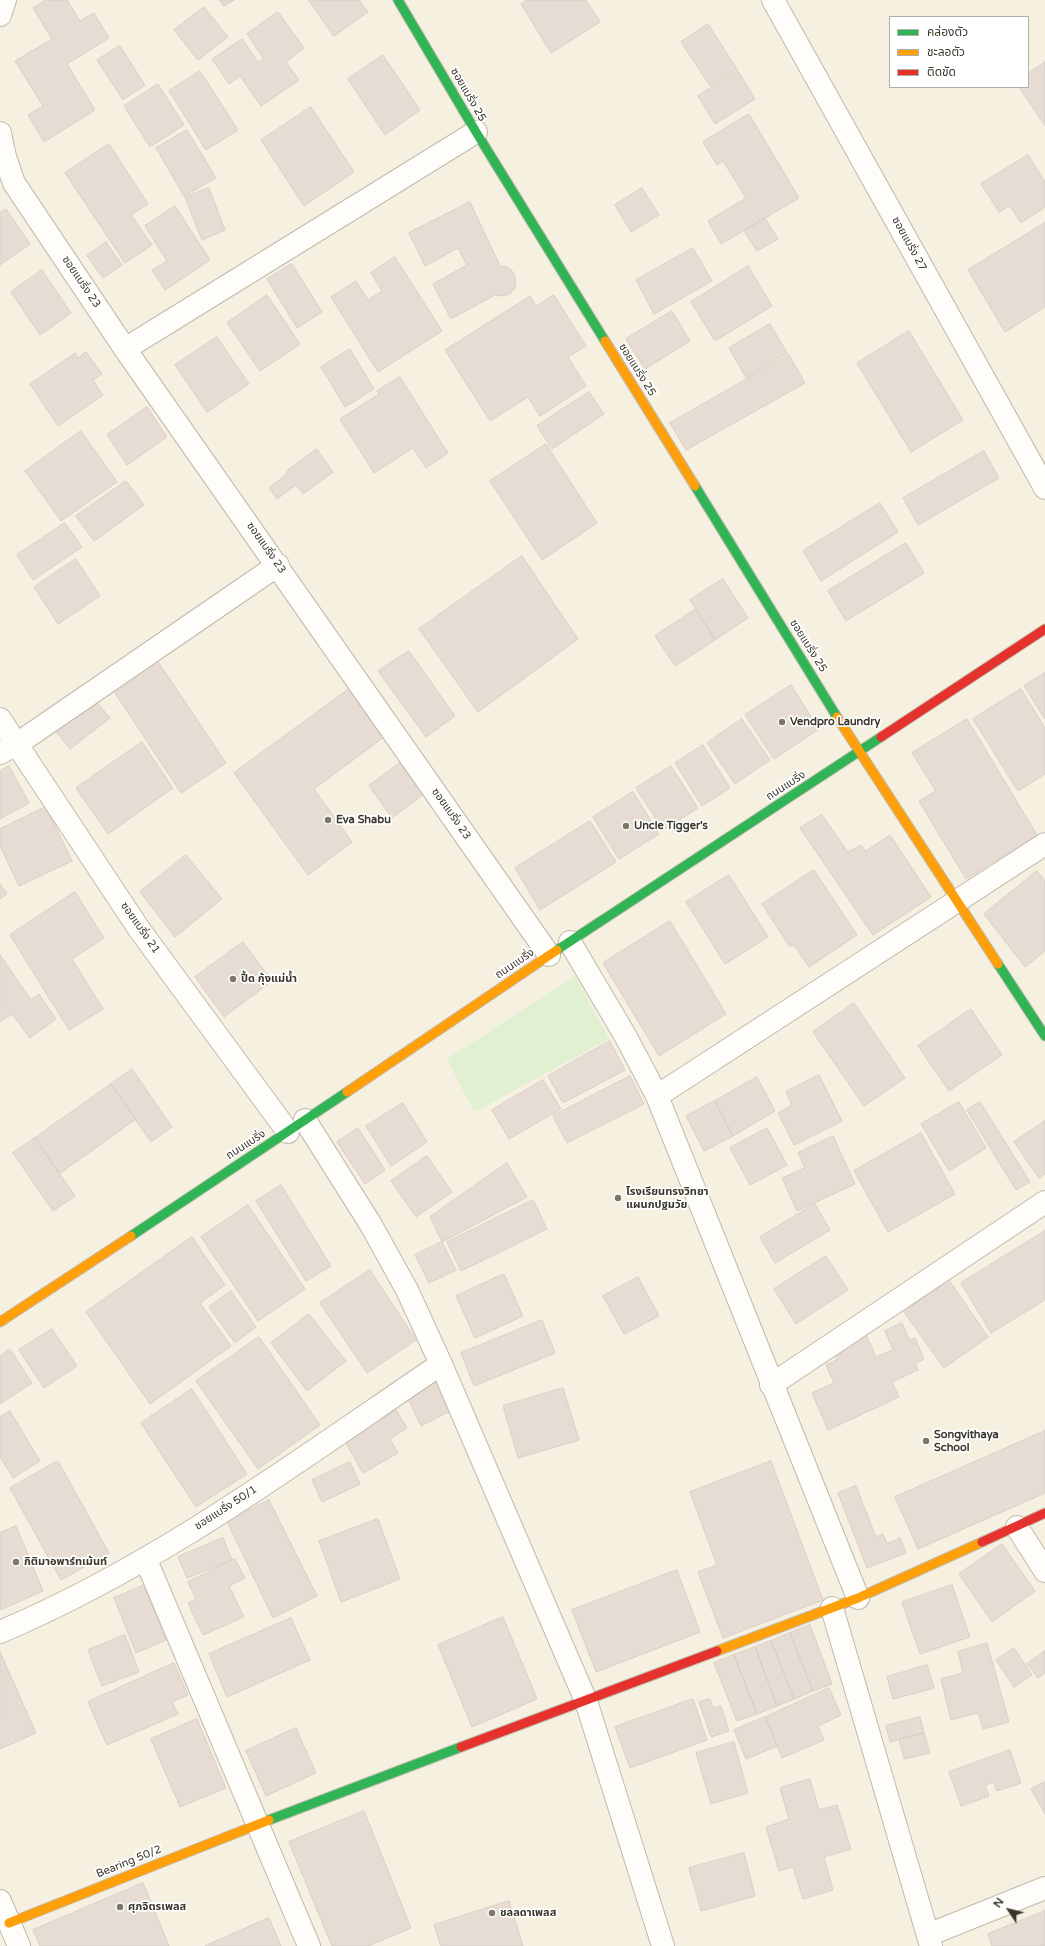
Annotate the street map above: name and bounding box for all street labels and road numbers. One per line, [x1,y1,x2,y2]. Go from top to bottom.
street label: ซอยแบริ่ง 25 [447,66,489,124]
street label: ซอยแบริ่ง 27 [889,215,929,273]
street label: ซอยแบริ่ง 23 [59,254,103,310]
street label: ซอยแบริ่ง 25 [616,341,658,399]
street label: ซอยแบริ่ง 23 [243,520,289,576]
street label: ซอยแบริ่ง 25 [787,617,829,675]
street label: ถนนแบริ่ง [764,768,808,804]
street label: ซอยแบริ่ง 23 [428,786,474,842]
street label: ซอยแบริ่ง 21 [117,900,163,956]
street label: ถนนแบริ่ง [493,946,537,982]
street label: ถนนแบริ่ง [224,1127,268,1163]
street label: ซอยแบริ่ง 50/1 [192,1483,260,1533]
street label: Bearing 50/2 [95,1843,163,1881]

